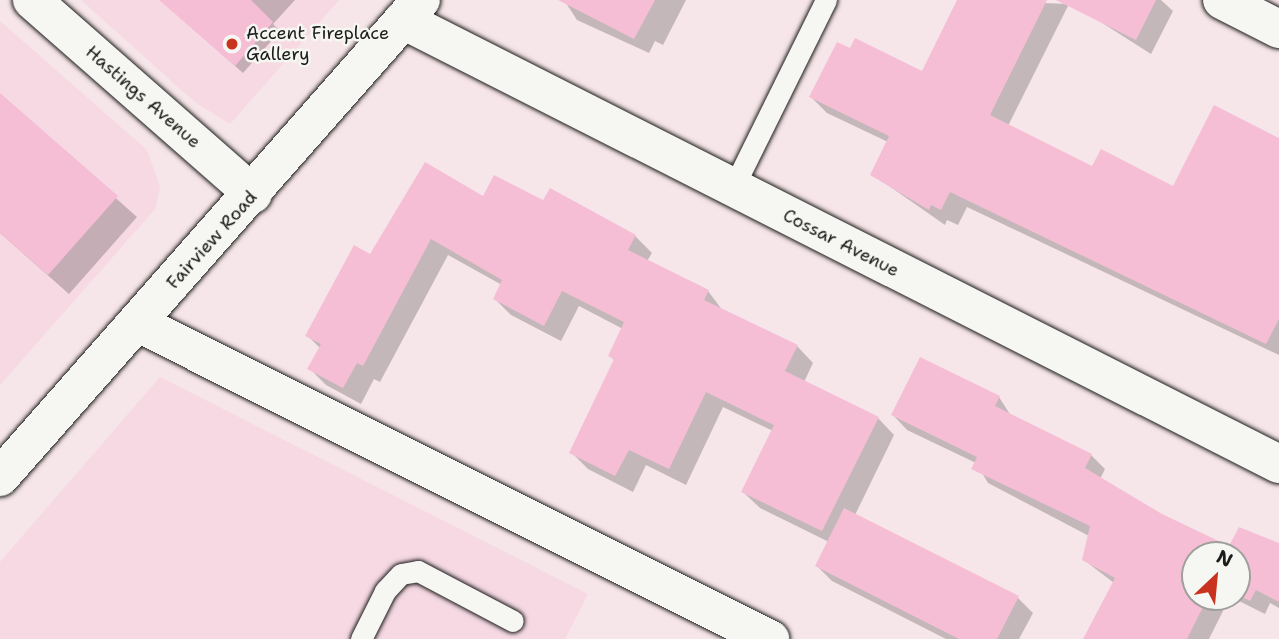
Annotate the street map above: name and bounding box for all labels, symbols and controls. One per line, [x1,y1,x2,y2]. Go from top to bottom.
place label: Accent Fireplace Gallery [246,23,389,66]
marker: Accent Fireplace Gallery [224,36,240,52]
street label: Hastings Avenue [81,41,205,153]
street label: Fairview Road [162,186,262,294]
street label: Cossar Avenue [779,204,903,282]
north arrow [1181,541,1251,611]
text: N [1212,544,1237,573]

